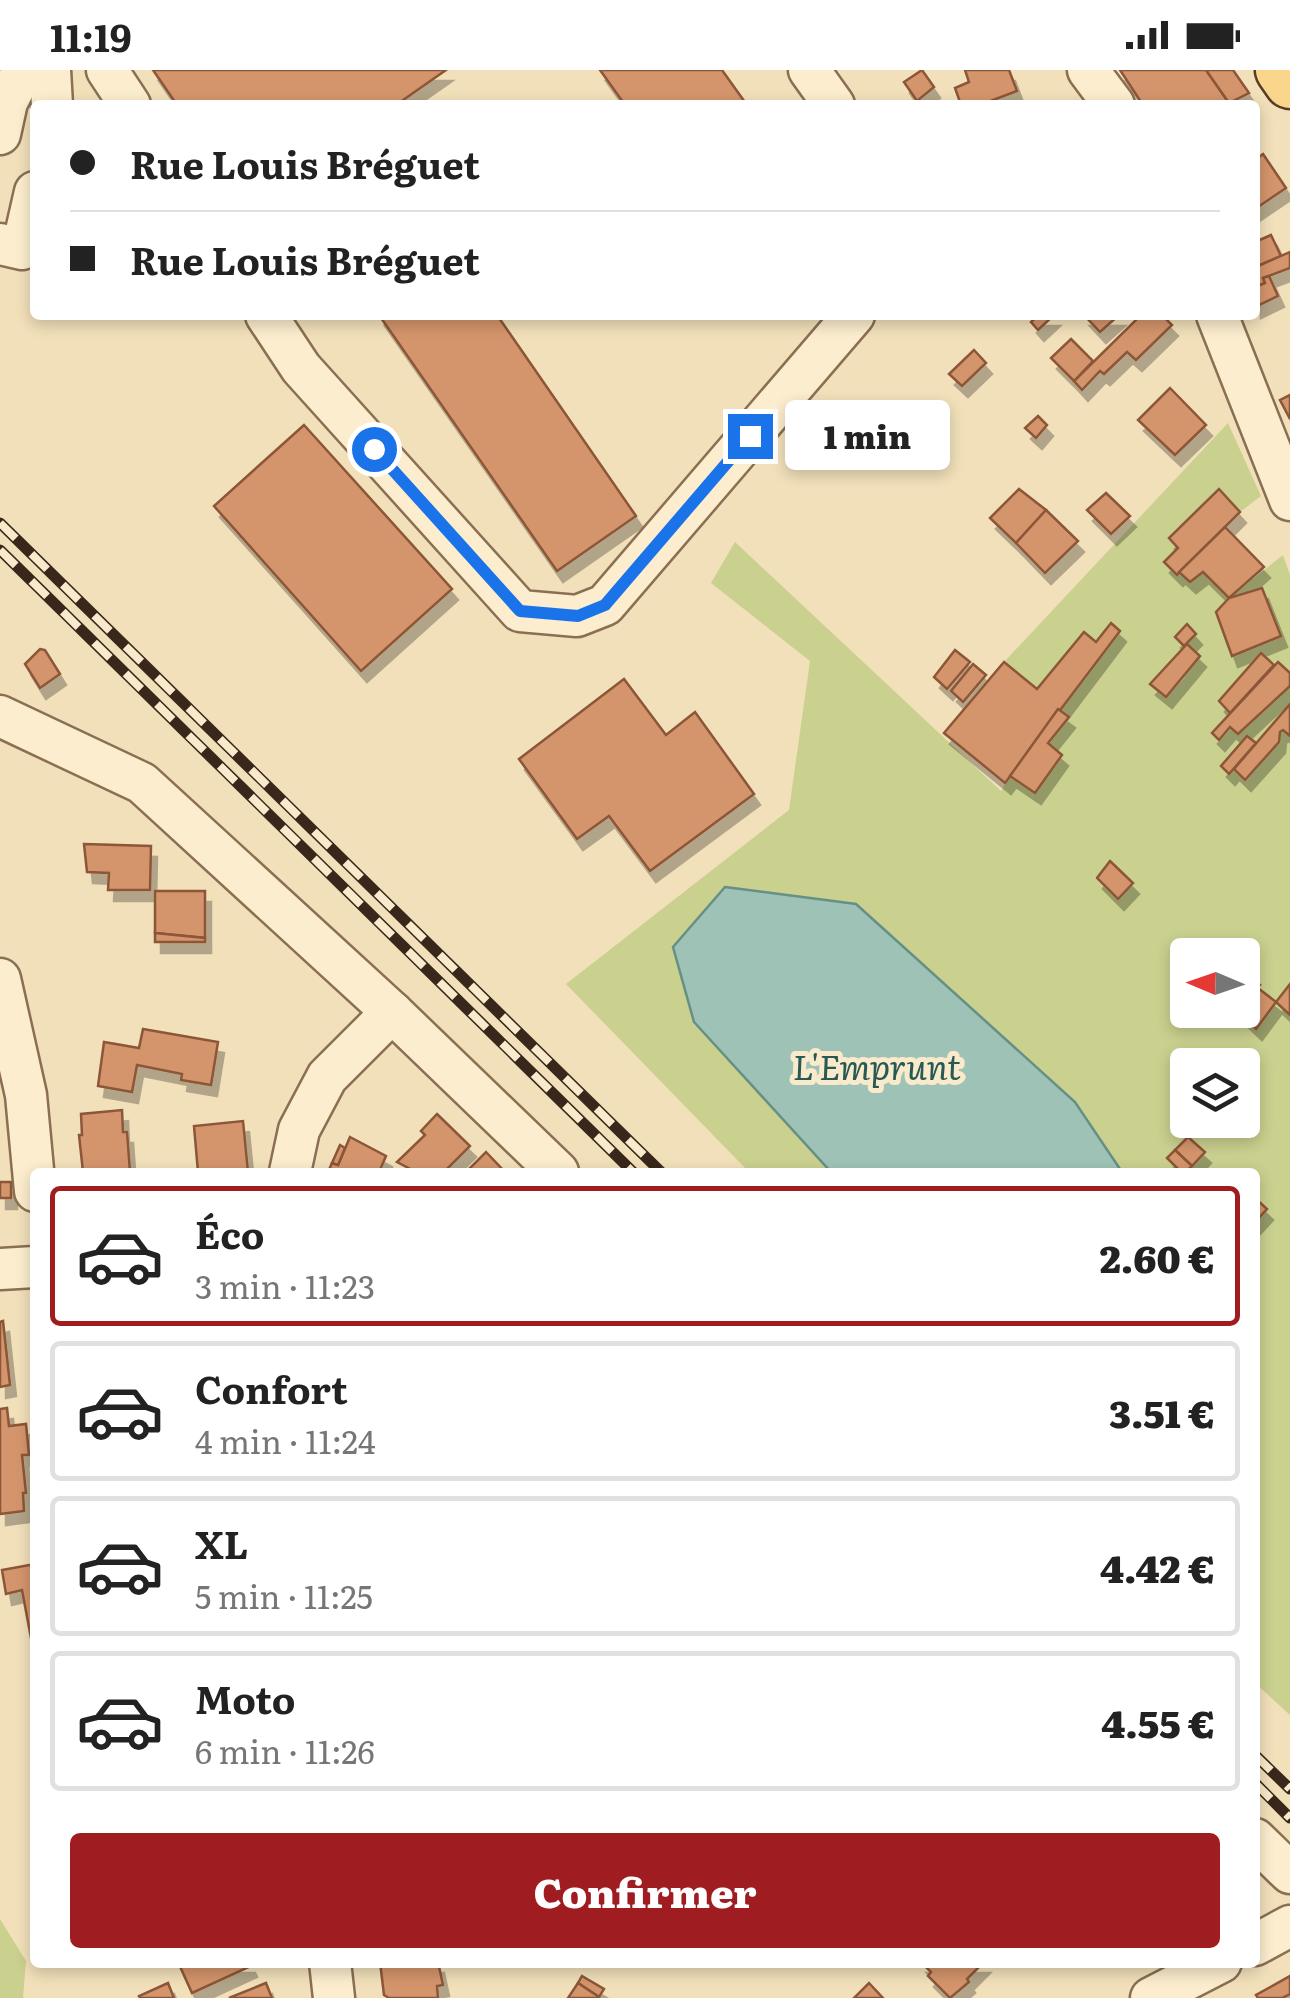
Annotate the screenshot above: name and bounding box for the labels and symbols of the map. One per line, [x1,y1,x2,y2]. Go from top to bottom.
callout: 1 min [785,401,950,471]
route end [728,414,773,459]
route start [352,427,397,472]
north arrow [1170,938,1260,1028]
water label: L'Emprunt [793,1039,961,1091]

